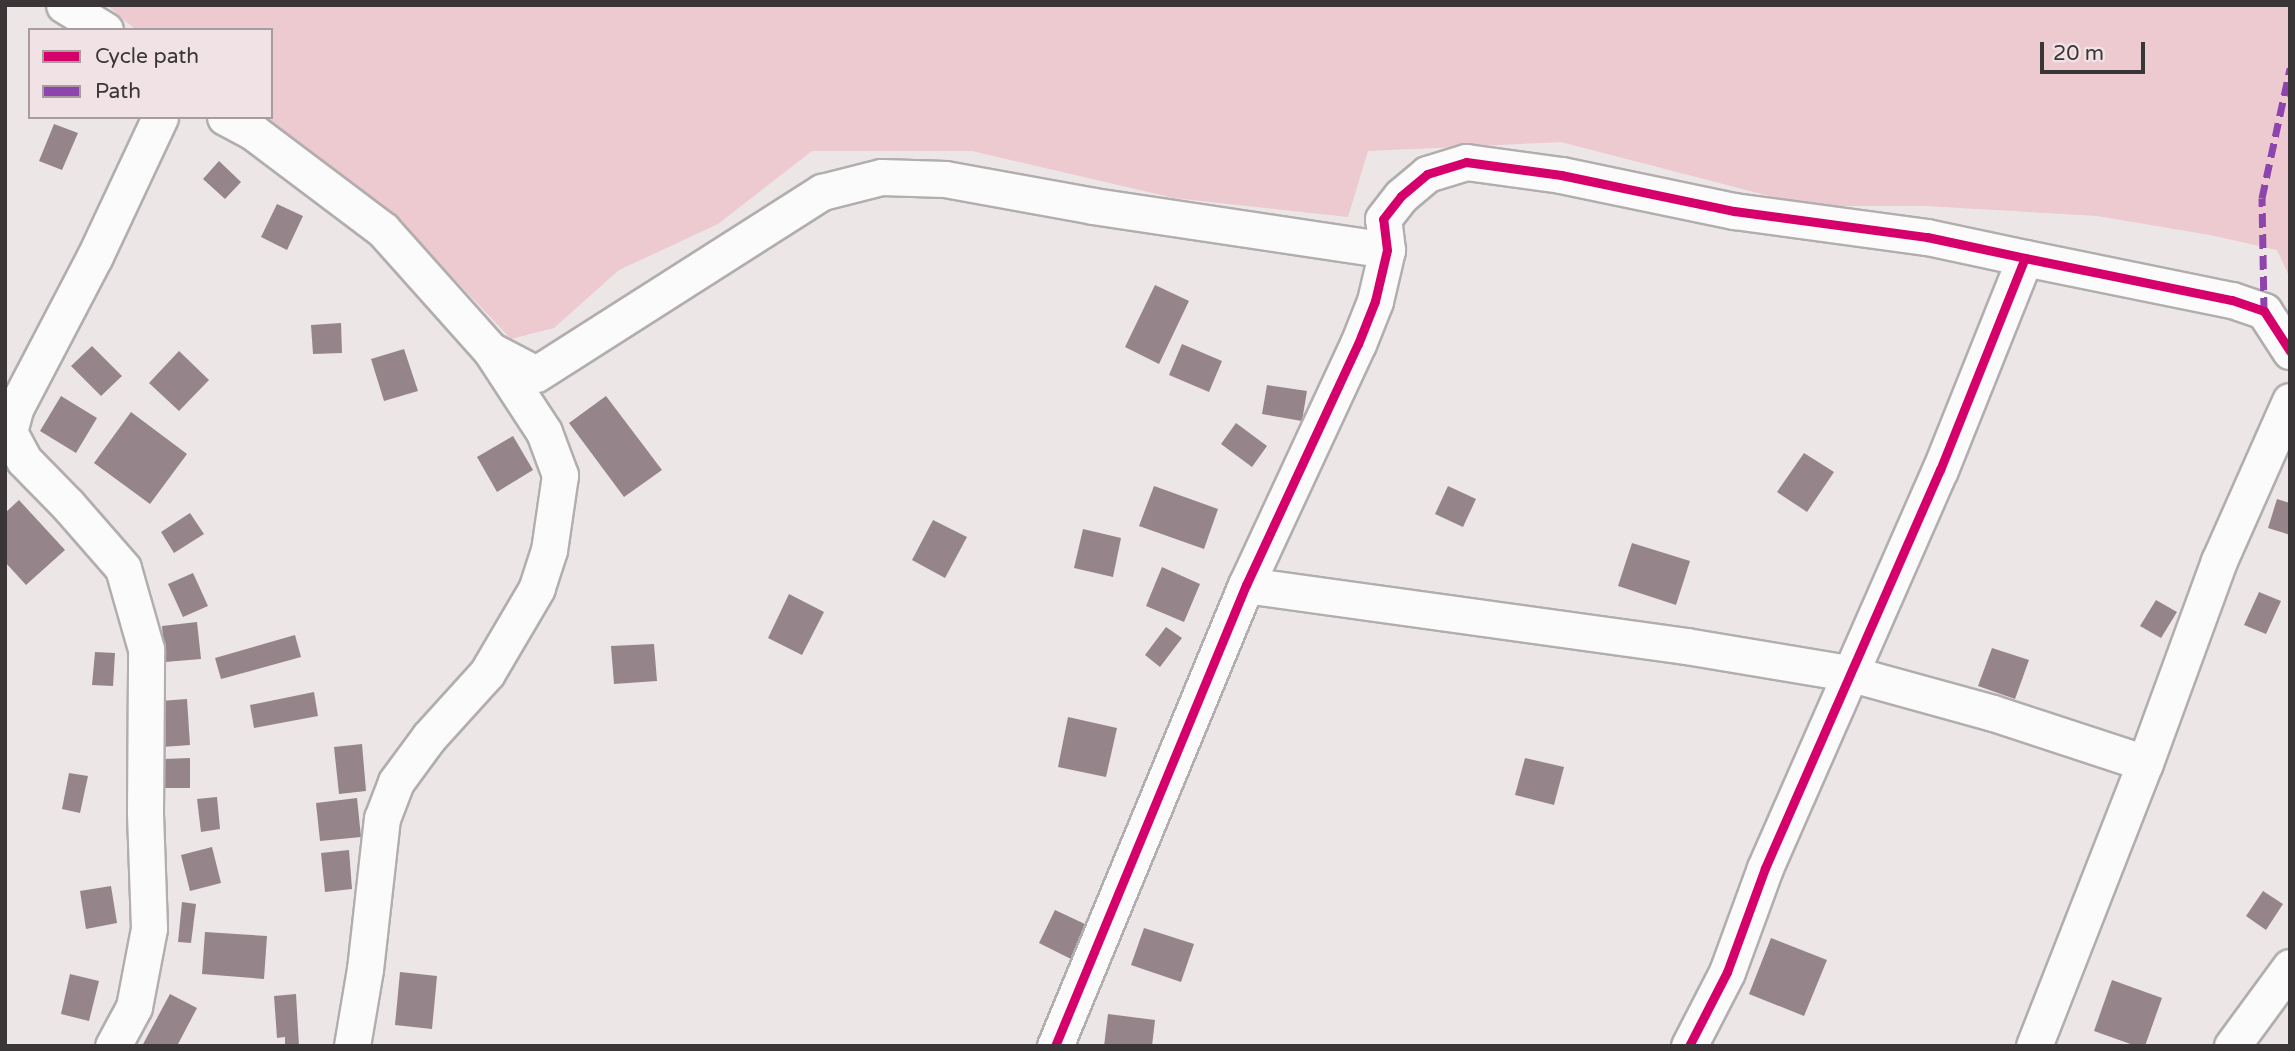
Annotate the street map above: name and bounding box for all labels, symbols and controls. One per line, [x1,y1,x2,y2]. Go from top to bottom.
legend [28,28,273,119]
scale bar [2043,28,2148,72]
text: 20 m [2053,41,2104,66]
text: Cycle path [95,44,199,69]
text: Path [95,79,141,104]

